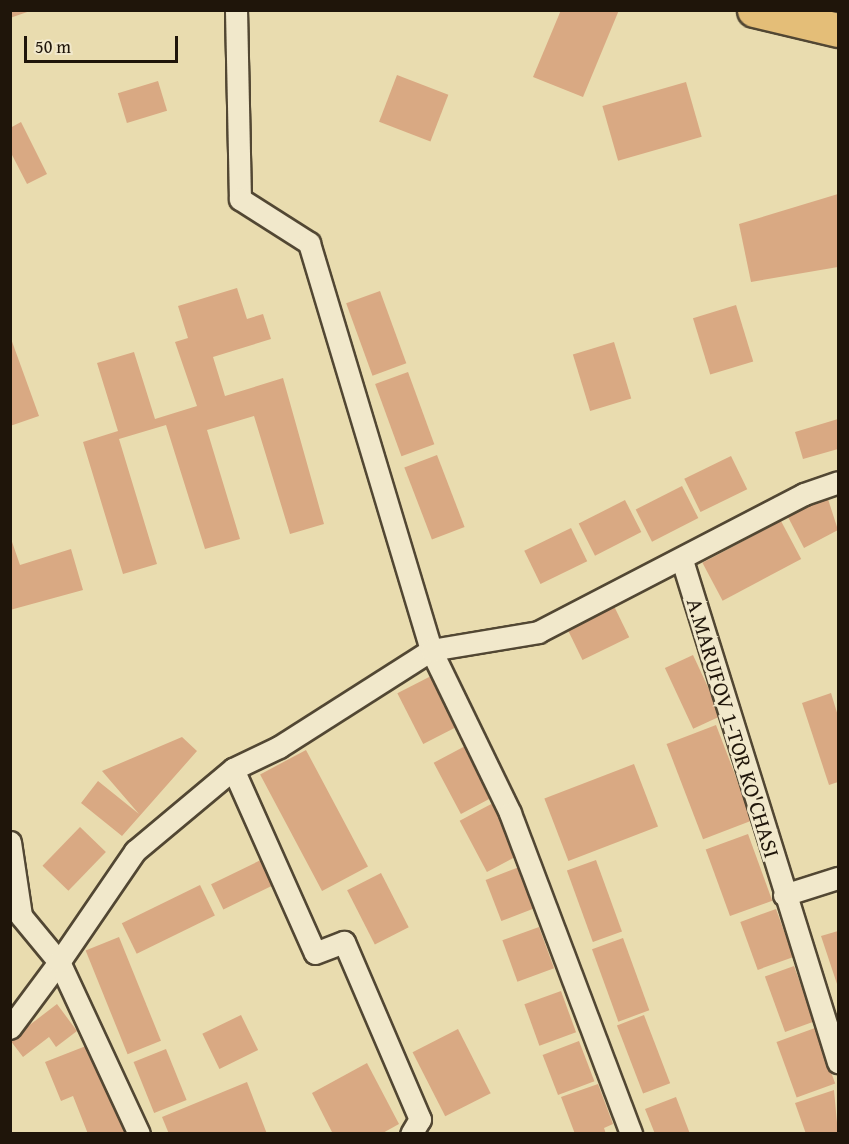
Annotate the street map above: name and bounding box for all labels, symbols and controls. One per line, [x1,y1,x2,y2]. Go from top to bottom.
scale bar [27,24,182,62]
text: 50 m [35,33,71,60]
street label: A.MARUFOV 1-TOR KO'CHASI [681,595,785,861]

